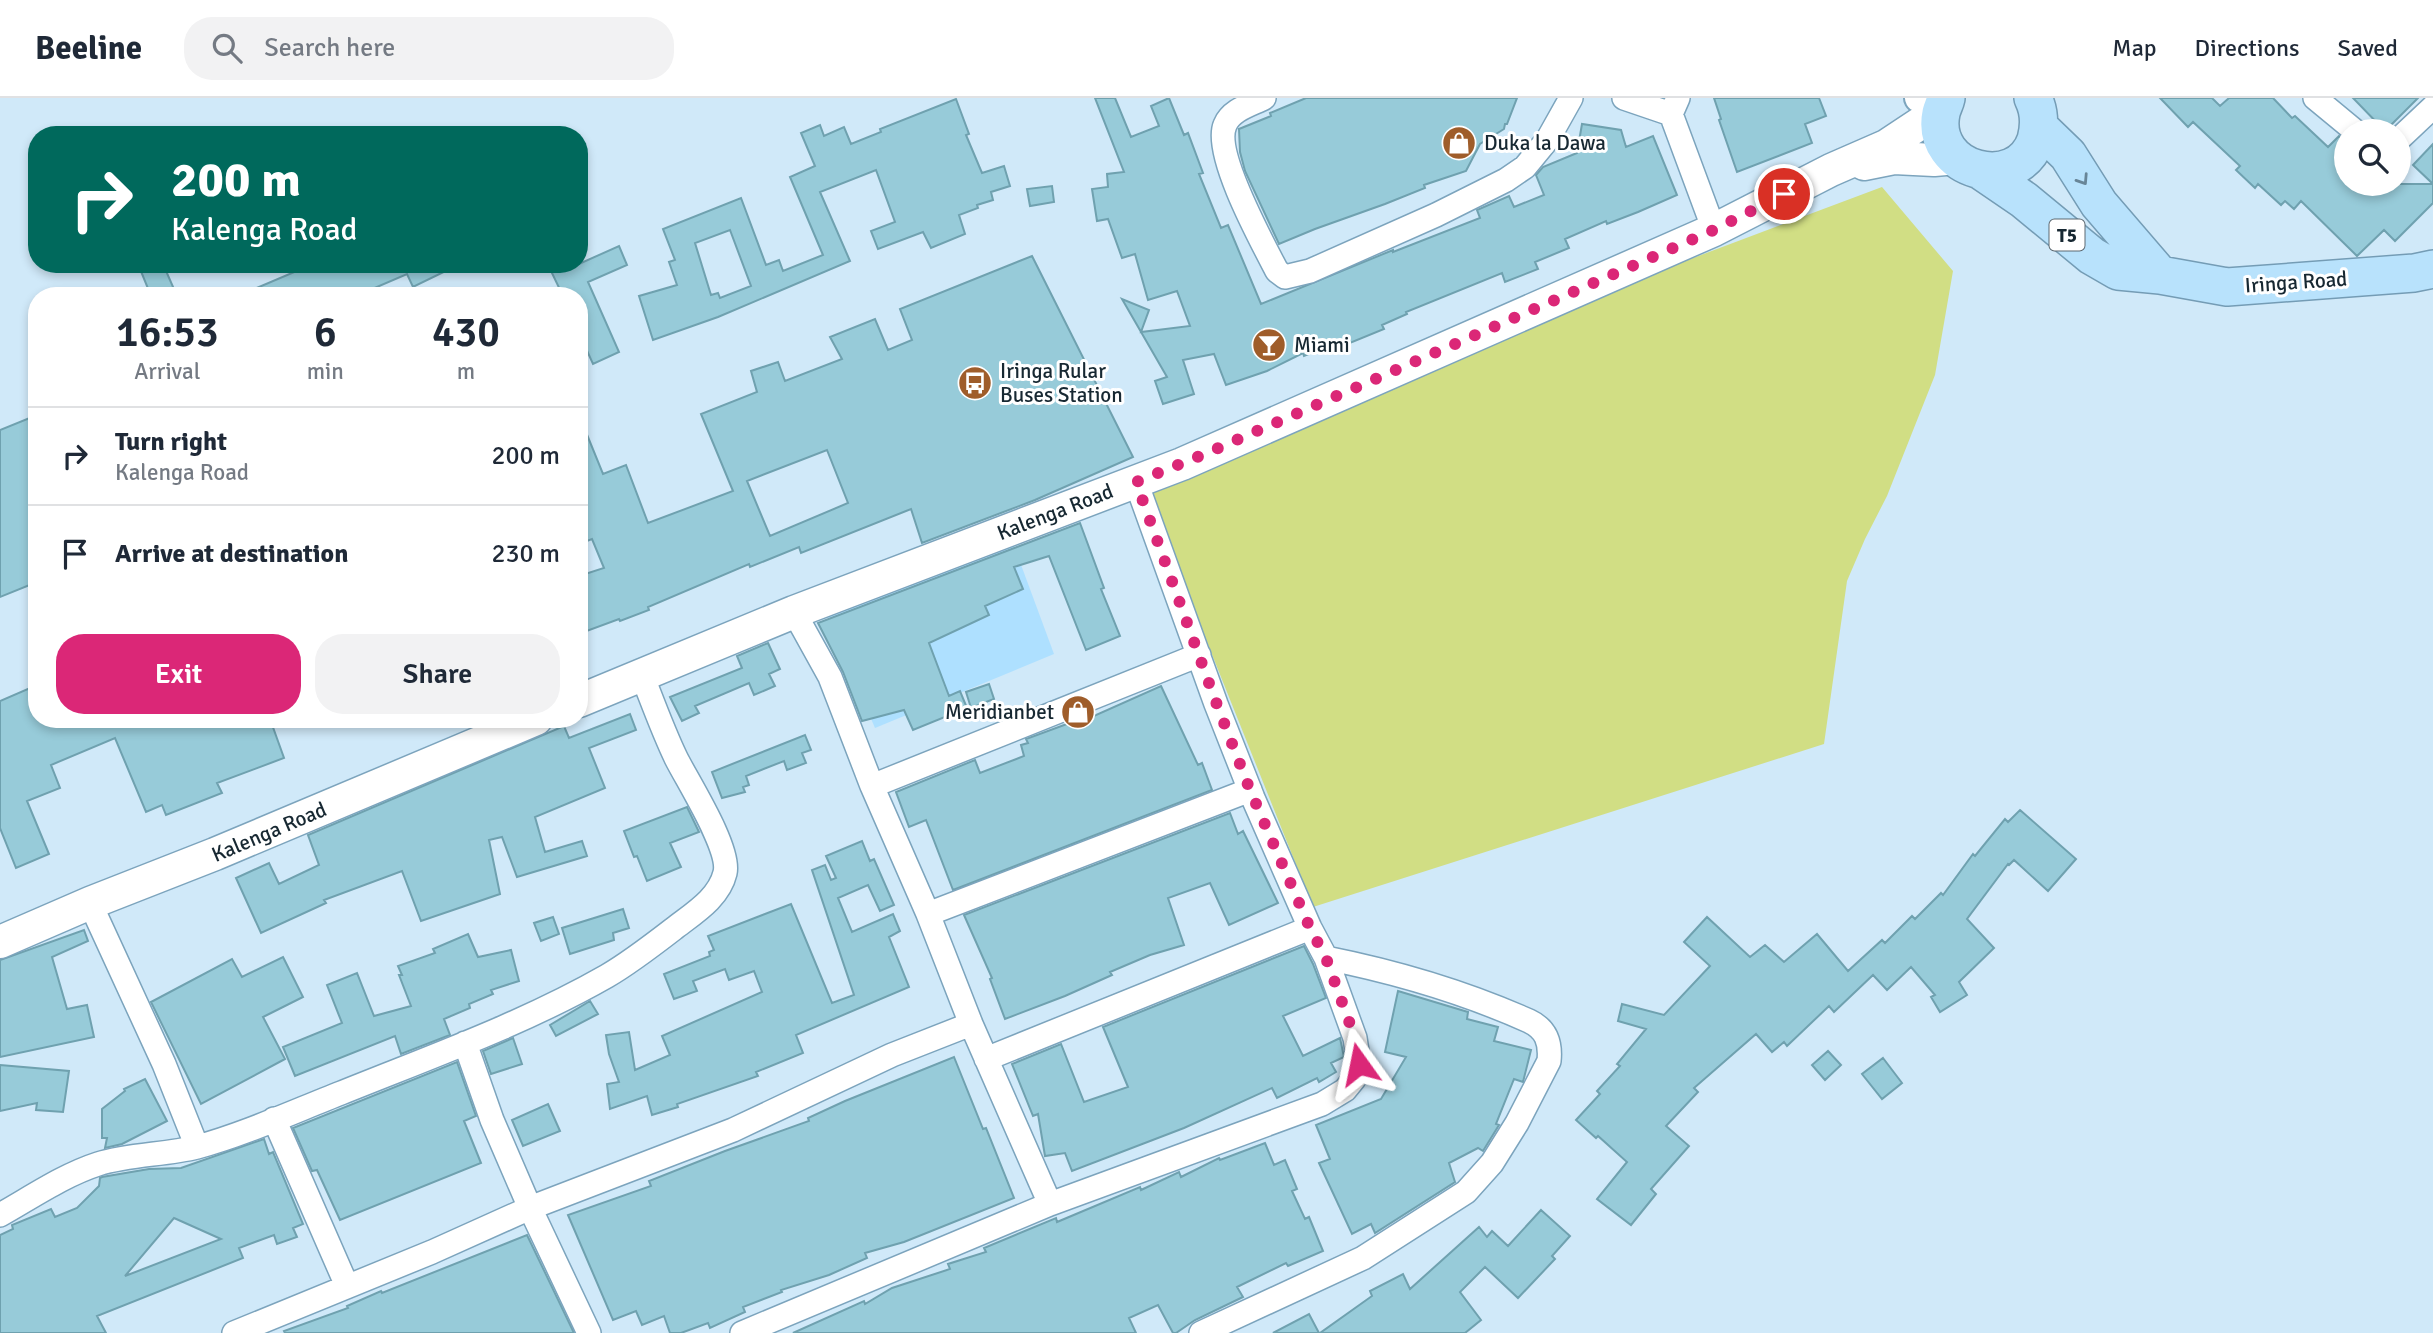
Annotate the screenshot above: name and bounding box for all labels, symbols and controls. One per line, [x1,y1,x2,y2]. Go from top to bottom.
search box [184,17,674,80]
text: Beeline [35,28,142,69]
icon: search [208,29,246,67]
text: Search here [264,32,395,64]
text: Map [2112,33,2157,63]
text: Directions [2195,33,2300,63]
text: Saved [2338,33,2398,63]
map controls [2334,119,2411,196]
button: search [2334,119,2411,196]
shop icon: Duka la Dawa [1440,124,1478,162]
place label: Duka la Dawa [1484,130,1606,156]
text: 200 m [171,150,301,210]
icon: right [56,154,147,245]
pin [1754,164,1814,224]
one-way arrow [2074,172,2087,185]
icon: arrive [1765,175,1803,213]
text: Kalenga Road [171,210,358,249]
road number: T5 [2050,220,2084,251]
street label: Iringa Road [2244,265,2348,299]
text: 16:53 [116,307,219,358]
text: 6 [314,307,337,358]
text: 430 [432,307,500,358]
bar icon: Miami [1250,326,1288,364]
place label: Miami [1294,332,1350,358]
text: Arrival [134,357,200,386]
text: min [307,357,344,386]
text: m [457,357,475,386]
place label: Iringa Rular Buses Station [1000,358,1123,408]
bus stop icon: Iringa Rular Buses Station [956,364,994,402]
text: Turn right [115,426,227,458]
icon: right [56,437,94,475]
text: 200 m [491,440,560,472]
text: Kalenga Road [115,458,249,487]
street label: Kalenga Road [993,478,1117,546]
icon: arrive [56,535,94,573]
text: Arrive at destination [115,538,348,570]
text: 230 m [491,538,560,570]
button: Exit [56,634,301,714]
button: Share [315,634,560,714]
shop icon: Meridianbet [1059,693,1097,731]
place label: Meridianbet [945,699,1054,725]
street label: Kalenga Road [208,796,330,868]
position arrow [1322,1027,1396,1101]

